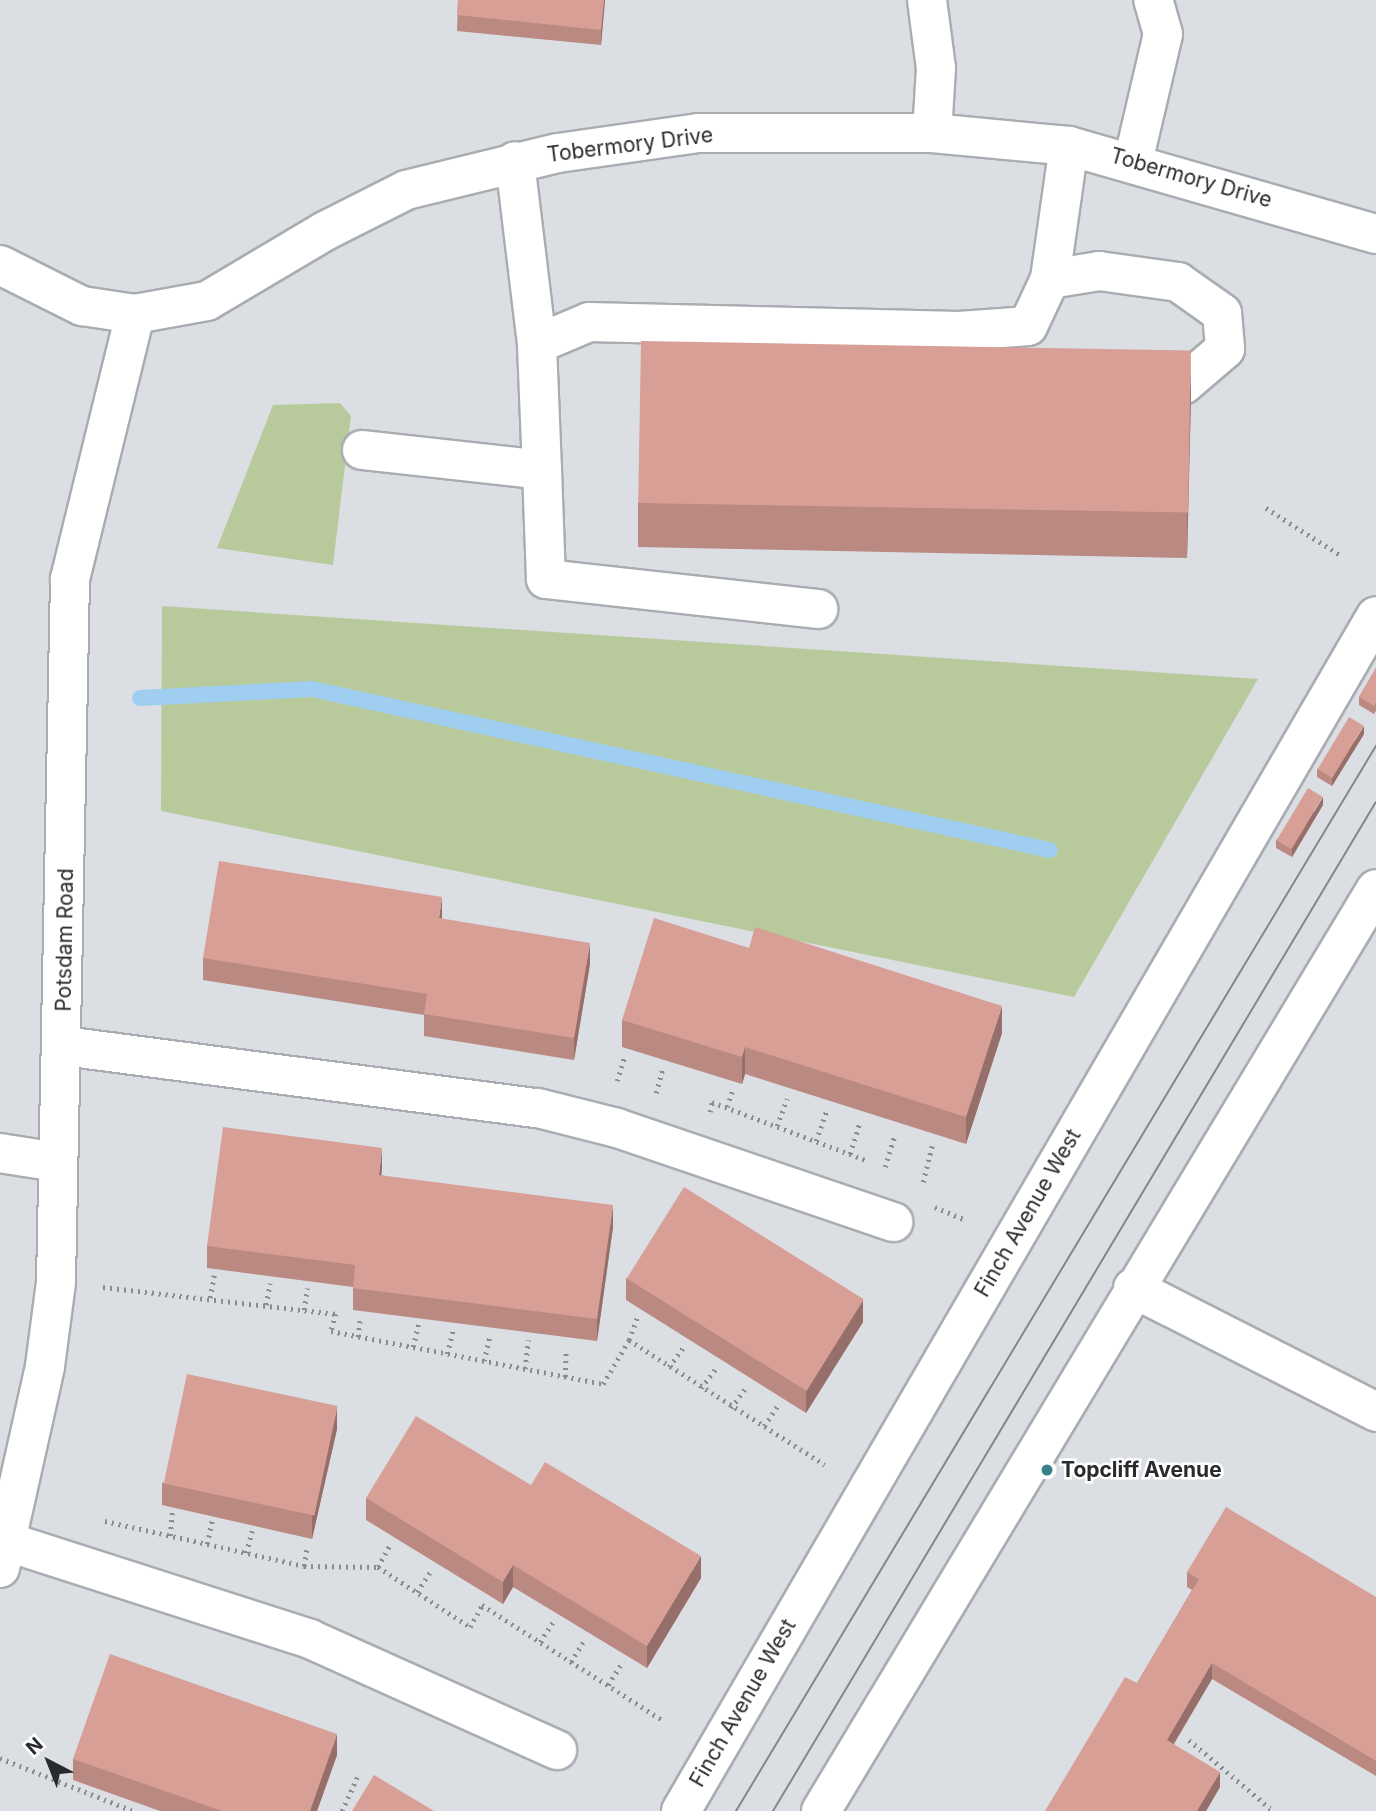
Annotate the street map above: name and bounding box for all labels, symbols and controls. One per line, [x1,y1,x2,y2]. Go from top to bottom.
street label: Tobermory Drive [546,122,714,168]
street label: Tobermory Drive [1107,143,1275,213]
street label: Potsdam Road [51,868,79,1012]
street label: Finch Avenue West [970,1125,1086,1301]
place label: Topcliff Avenue [1061,1457,1222,1483]
marker: Topcliff Avenue [1039,1462,1055,1478]
street label: Finch Avenue West [685,1615,801,1791]
north arrow [14,1727,84,1797]
text: N [22,1733,48,1759]

